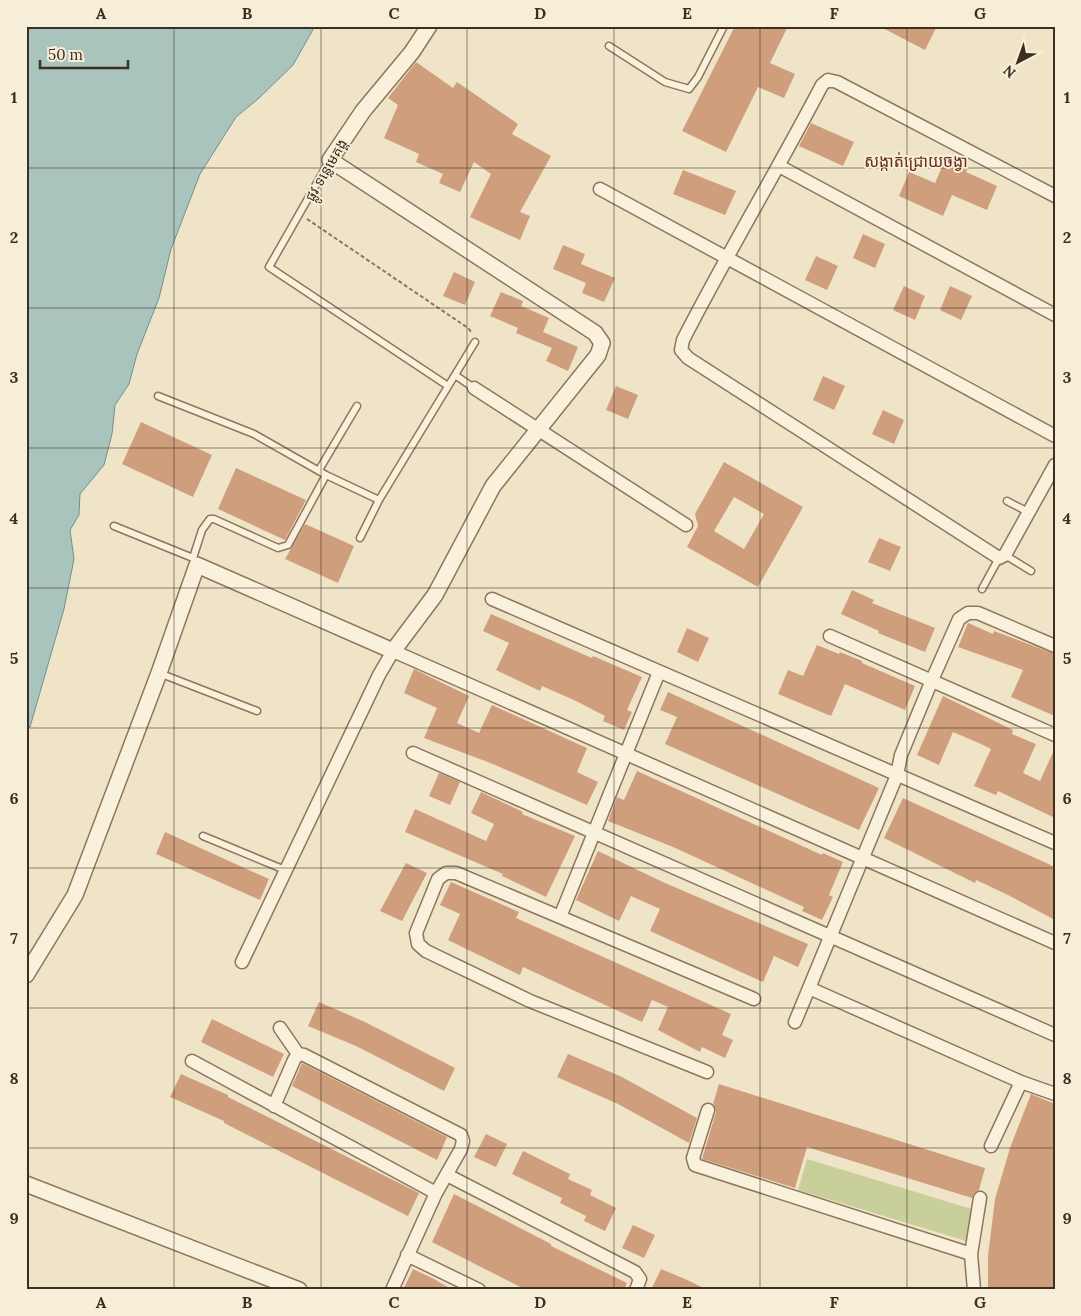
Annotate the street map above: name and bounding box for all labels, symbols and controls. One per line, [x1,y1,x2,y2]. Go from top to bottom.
text: A [96,3,107,23]
text: B [242,3,253,23]
text: C [388,3,400,23]
text: D [534,3,546,23]
text: E [682,3,692,23]
text: F [829,3,839,23]
text: G [974,3,986,23]
scale bar [40,38,128,70]
north arrow [994,38,1044,88]
text: 50 m [48,45,83,64]
text: N [999,61,1019,82]
text: 1 [11,87,17,107]
text: 1 [1064,87,1070,107]
street label: ផ្លូវ ទន្លេមេគង្គ [301,136,354,206]
district label: សង្កាត់ជ្រោយចង្វា [864,151,968,171]
text: 2 [10,227,18,247]
text: 2 [1063,227,1071,247]
text: 3 [10,367,19,387]
text: 3 [1063,367,1072,387]
text: 4 [10,508,19,528]
text: 4 [1063,508,1072,528]
text: 5 [10,648,19,668]
text: 5 [1063,648,1072,668]
text: 6 [9,788,19,808]
text: 6 [1062,788,1072,808]
text: 7 [10,928,18,948]
text: 7 [1063,928,1071,948]
text: 8 [9,1068,19,1088]
text: 8 [1062,1068,1072,1088]
text: 9 [9,1208,19,1228]
text: 9 [1062,1208,1072,1228]
text: A [96,1292,107,1312]
text: B [242,1292,253,1312]
text: C [388,1292,400,1312]
text: D [534,1292,546,1312]
text: E [682,1292,692,1312]
text: F [829,1292,839,1312]
text: G [974,1292,986,1312]

